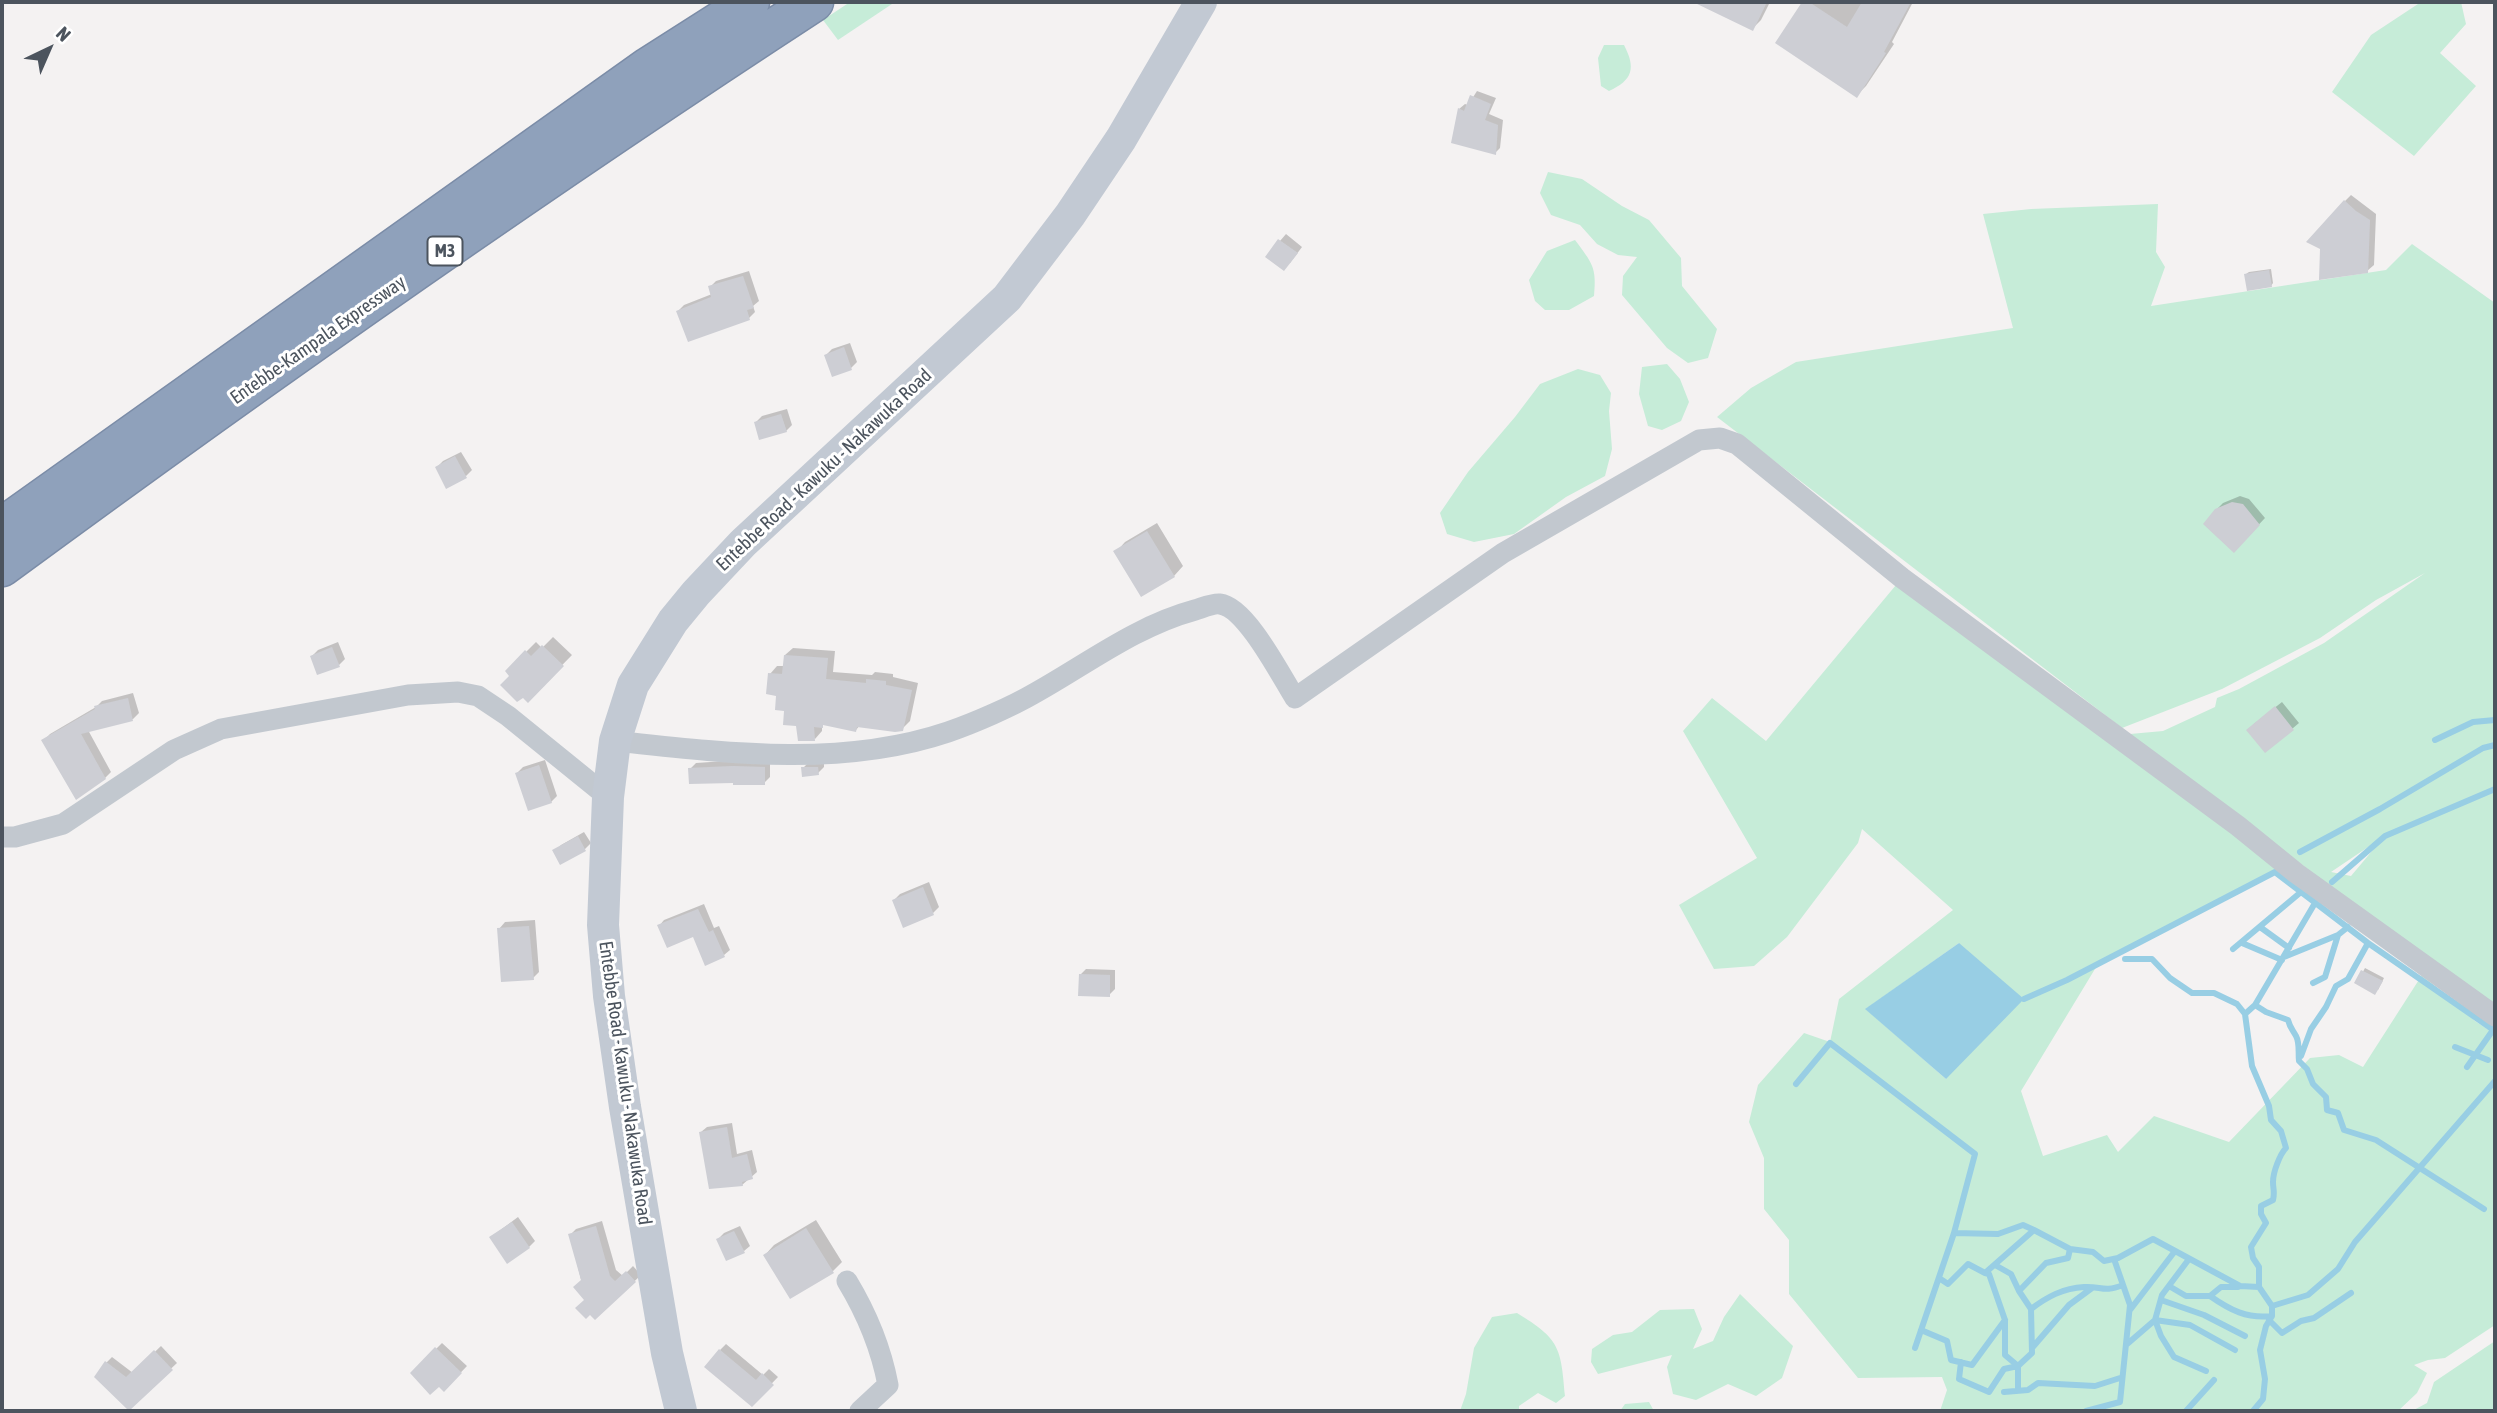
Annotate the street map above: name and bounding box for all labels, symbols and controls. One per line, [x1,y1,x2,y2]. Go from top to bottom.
north arrow [14,14,84,84]
text: N [52,22,75,46]
road number: M3 [428,236,462,265]
street label: Entebbe-Kampala Expressway [226,271,410,409]
street label: Entebbe Road - Kawuku - Nakawuka Road [712,364,936,576]
street label: Entebbe Road - Kawuku - Nakawuka Road [594,940,656,1226]

